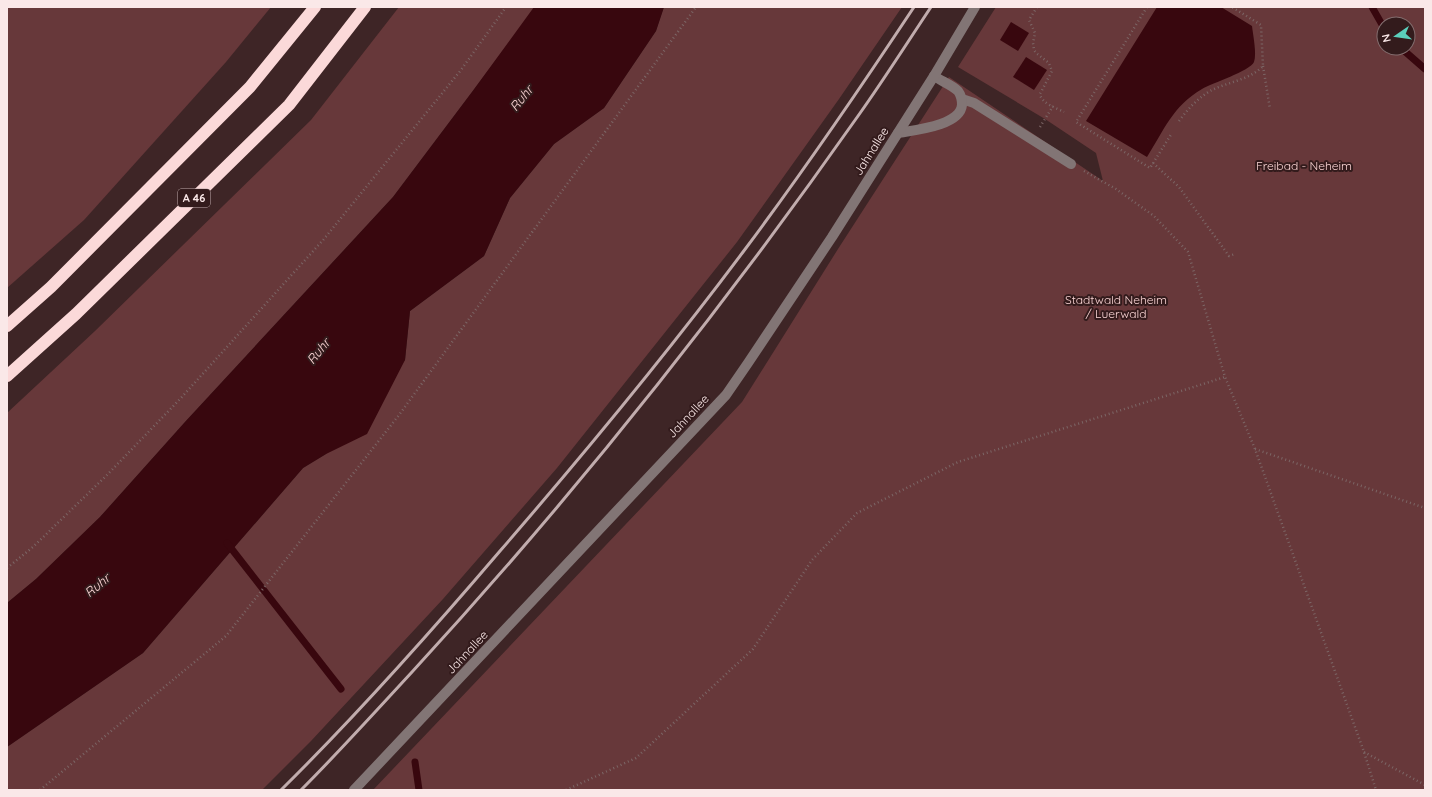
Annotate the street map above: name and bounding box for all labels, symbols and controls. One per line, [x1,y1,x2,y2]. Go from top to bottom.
north arrow [1376,16,1416,56]
text: N [1379,33,1394,44]
water label: Ruhr [506,80,537,114]
street label: Jahnallee [850,124,892,178]
park label: Freibad - Neheim [1256,158,1352,173]
road number: A 46 [178,189,210,207]
park label: Stadtwald Neheim / Luerwald [1065,292,1167,321]
water label: Ruhr [303,333,334,367]
street label: Jahnallee [664,391,712,441]
water label: Ruhr [81,568,115,600]
street label: Jahnallee [443,627,491,677]

